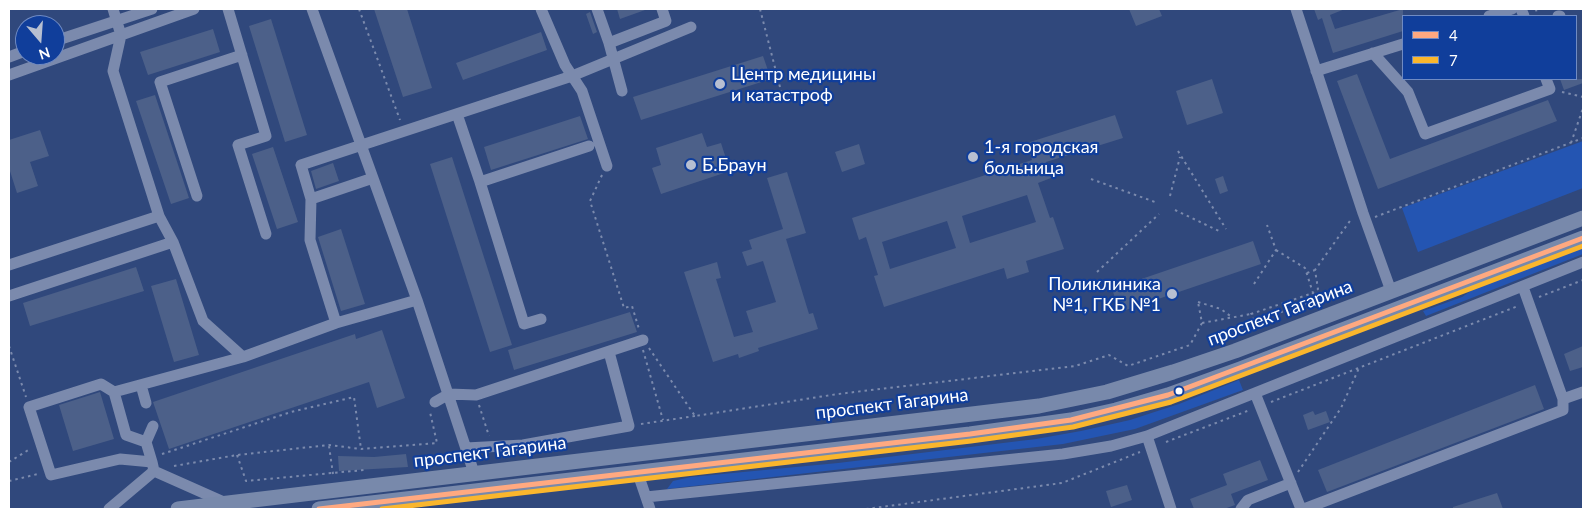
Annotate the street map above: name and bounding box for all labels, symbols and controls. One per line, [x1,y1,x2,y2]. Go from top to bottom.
north arrow [15,15,65,65]
legend [1402,15,1577,80]
text: 4 [1449,26,1458,44]
text: N [37,44,52,64]
text: 7 [1449,51,1458,69]
place label: Центр медицины и катастроф [731,63,876,106]
marker: Центр медицины и катастроф [713,77,727,91]
place label: 1-я городская больница [984,136,1098,178]
marker: 1-я городская больница [966,150,980,164]
place label: Б.Браун [702,154,767,176]
marker: Б.Браун [684,158,698,172]
place label: Поликлиника №1, ГКБ №1 [1048,273,1161,316]
street label: проспект Гагарина [1205,275,1355,351]
marker: Поликлиника №1, ГКБ №1 [1165,287,1179,301]
street label: проспект Гагарина [815,384,969,424]
unlabelled marker [1174,386,1184,396]
street label: проспект Гагарина [413,432,567,472]

